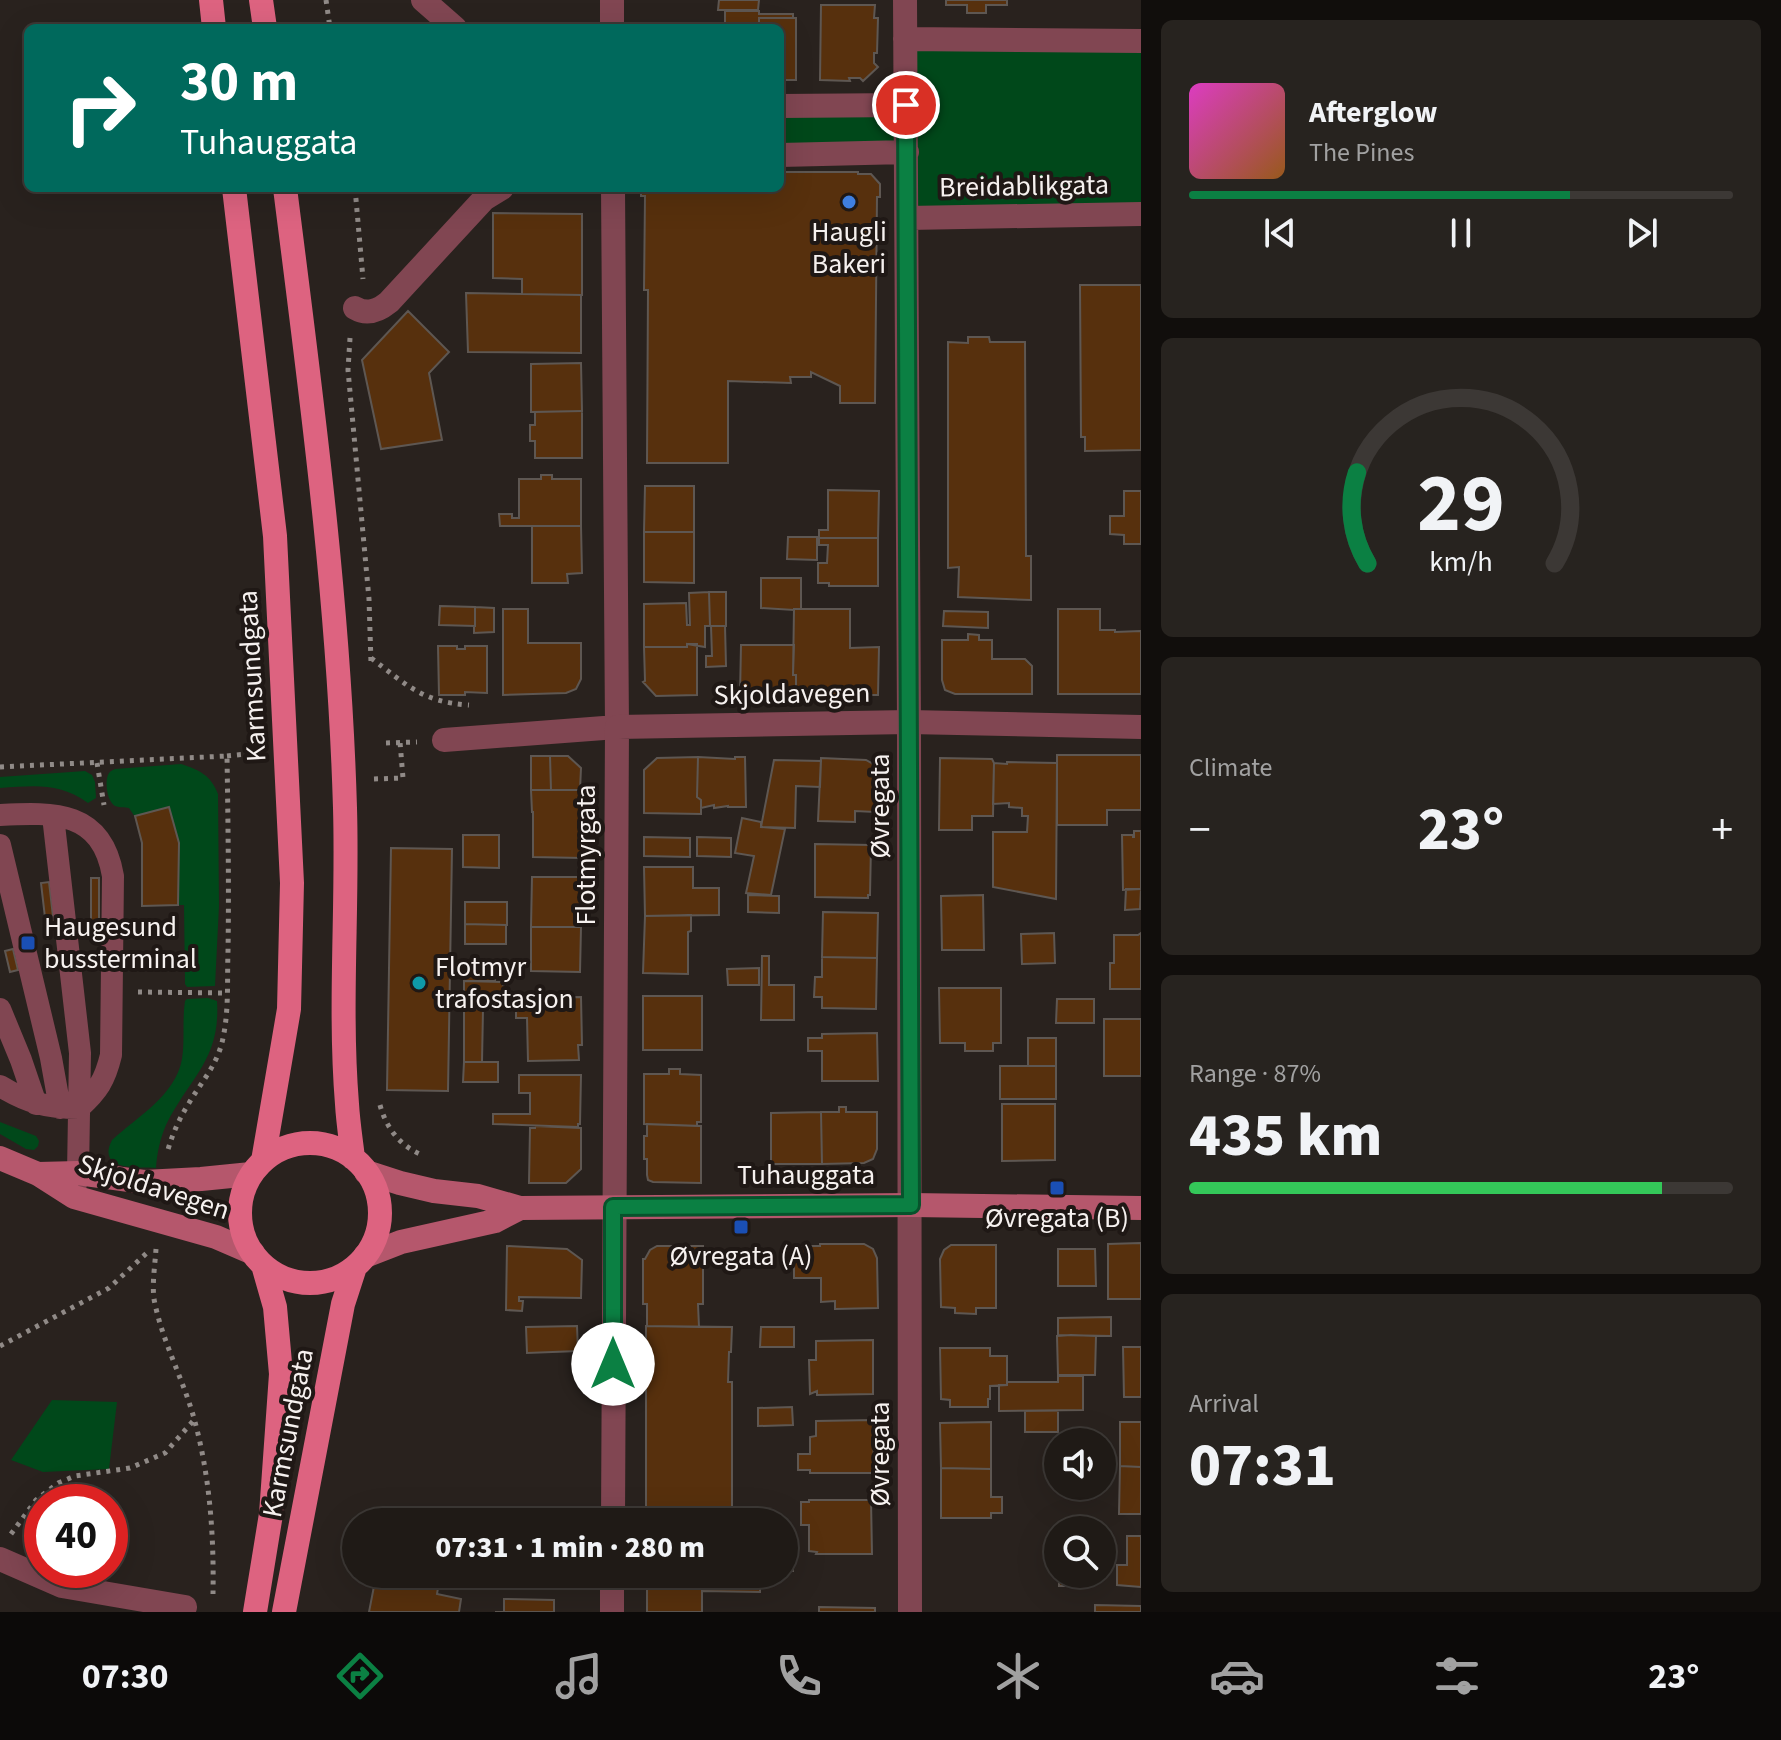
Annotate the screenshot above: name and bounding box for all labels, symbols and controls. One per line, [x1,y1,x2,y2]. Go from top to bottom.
text: 30 m [180,43,298,122]
icon: right [48,56,152,160]
pin [872,71,940,139]
icon: arrive [884,83,928,127]
text: Afterglow [1309,91,1437,134]
text: Tuhauggata [180,117,357,168]
text: The Pines [1309,134,1414,171]
street label: Breidablikgata [939,165,1109,207]
marker: Haugli Bakeri [840,193,858,211]
icon: previous [1258,211,1302,255]
icon: pause [1439,211,1483,255]
icon: next [1620,211,1664,255]
place label: Haugli Bakeri [811,212,887,284]
text: 29 [1417,444,1505,562]
text: km/h [1429,542,1493,582]
street label: Karmsundgata [228,589,276,763]
street label: Skjoldavegen [713,673,871,715]
text: Climate [1189,749,1273,786]
street label: Øvregata [860,753,900,859]
street label: Flotmyrgata [566,784,606,926]
text: 23° [1418,788,1504,873]
text: − [1189,799,1211,862]
text: + [1711,799,1733,862]
place label: Haugesund bussterminal [44,907,197,979]
marker: Haugesund bussterminal [19,934,37,952]
place label: Flotmyr trafostasjon [435,947,574,1019]
marker: Flotmyr trafostasjon [410,974,428,992]
text: Range · 87% [1189,1055,1321,1092]
text: 435 km [1189,1094,1382,1179]
street label: Skjoldavegen [73,1144,235,1230]
street label: Tuhauggata [737,1155,875,1195]
marker: Øvregata (B) [1048,1179,1066,1197]
place label: Øvregata (B) [985,1198,1129,1238]
marker: Øvregata (A) [732,1218,750,1236]
place label: Øvregata (A) [670,1236,812,1276]
position arrow [571,1322,655,1406]
street label: Karmsundgata [252,1345,324,1521]
text: Arrival [1189,1385,1259,1422]
street label: Øvregata [860,1401,900,1507]
text: 07:31 [1189,1424,1336,1509]
map controls [1044,1428,1116,1588]
button: sound [1044,1428,1116,1500]
speed limit sign: 40 [24,1484,128,1588]
button: search [1044,1516,1116,1588]
text: 07:31 · 1 min · 280 m [435,1526,705,1569]
icon: directions [332,1648,388,1704]
icon: music [551,1648,607,1704]
icon: phone [771,1648,827,1704]
icon: climate [990,1648,1046,1704]
icon: car [1209,1648,1265,1704]
icon: filters [1429,1648,1485,1704]
text: 07:30 [82,1651,169,1702]
text: 23° [1648,1651,1699,1702]

